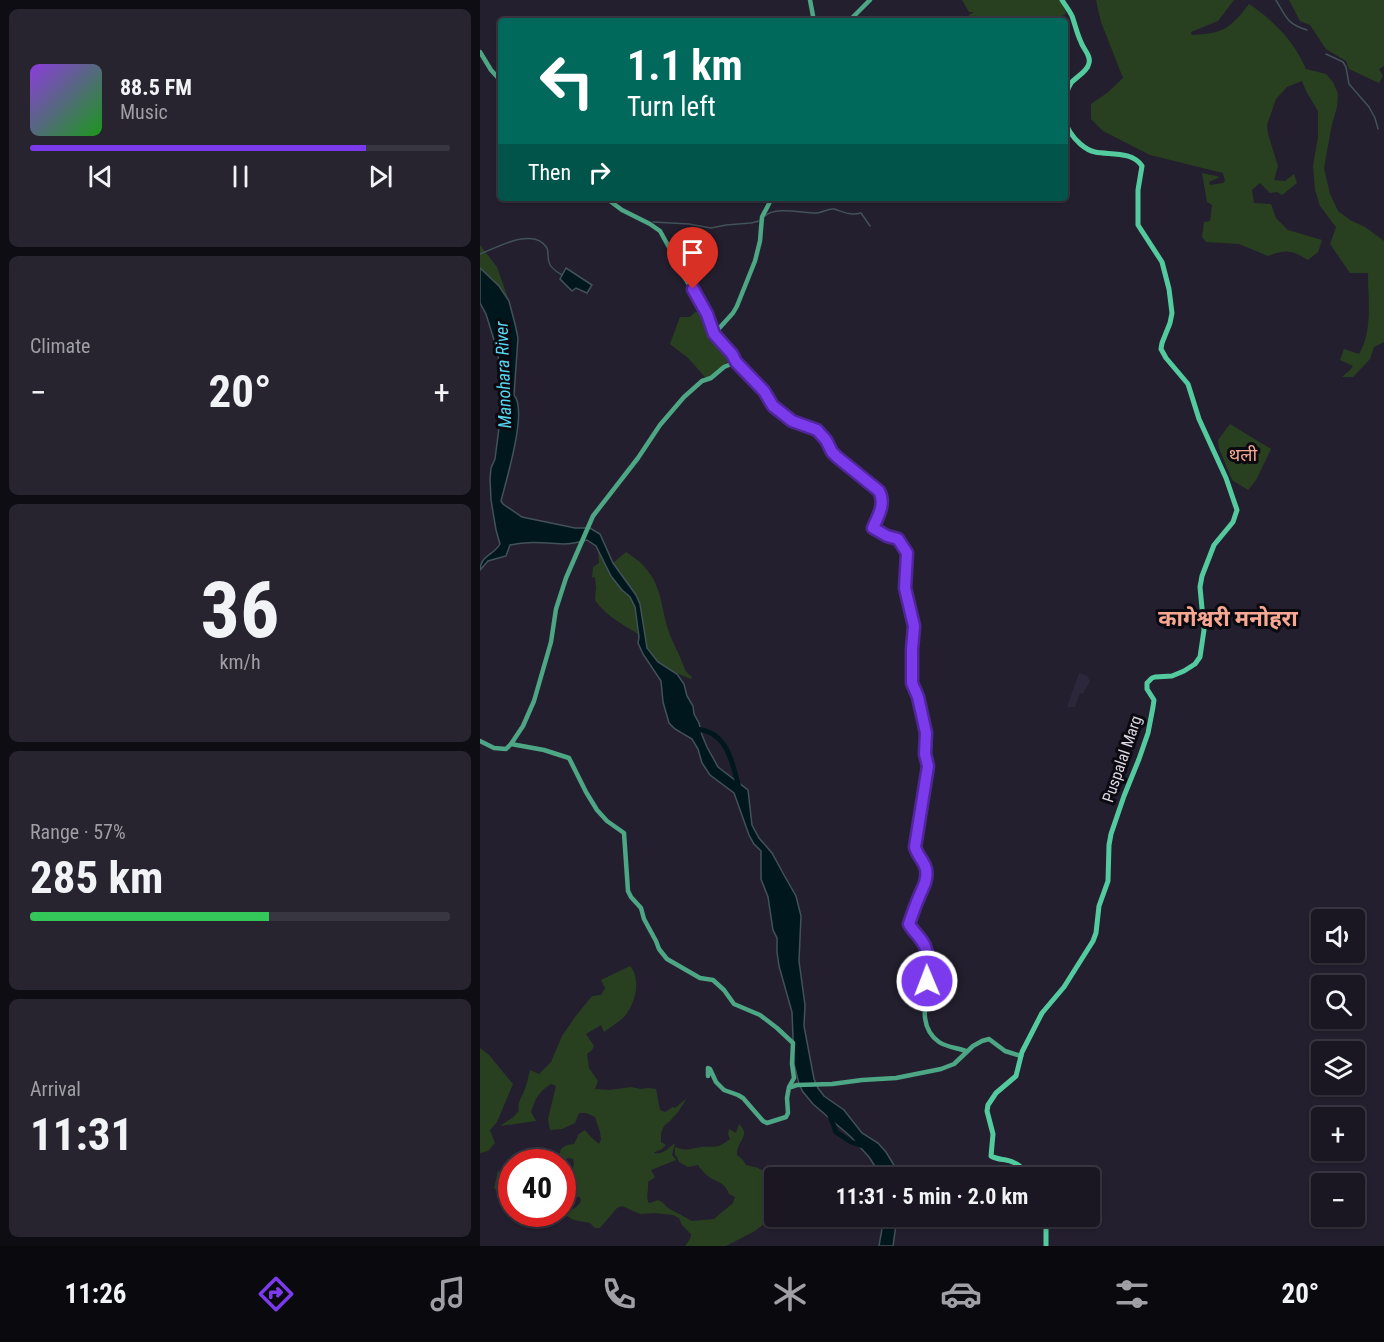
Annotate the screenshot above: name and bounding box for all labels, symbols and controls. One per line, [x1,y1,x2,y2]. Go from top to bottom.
text: 1.1 km [627,41,743,90]
icon: left [528,42,606,120]
text: 88.5 FM [120,75,192,100]
text: Turn left [627,91,716,123]
text: Music [120,100,168,124]
icon: right [583,156,616,189]
icon: previous [84,160,117,193]
icon: pause [224,160,257,193]
icon: next [364,160,397,193]
text: Then [528,160,571,185]
pin [667,227,718,289]
icon: arrive [676,236,709,269]
water label: Manohara River [491,320,515,429]
text: Climate [30,334,90,358]
text: 20° [209,365,272,418]
text: − [30,373,47,412]
text: + [434,373,450,412]
district label: थली [1229,444,1258,465]
text: 36 [201,565,279,656]
district label: कागेश्वरी मनोहरा [1158,606,1298,631]
text: km/h [219,650,261,674]
street label: Puspalal Marg [1098,713,1146,805]
text: Range · 57% [30,820,126,844]
text: 285 km [30,851,163,904]
map controls [1311,909,1365,1227]
button: sound [1311,909,1365,963]
position arrow [895,949,959,1013]
button: search [1311,975,1365,1029]
button: layers [1311,1041,1365,1095]
text: Arrival [30,1077,81,1101]
button: + [1311,1107,1365,1161]
text: 11:31 [30,1108,133,1161]
speed limit sign: 40 [498,1149,576,1227]
button: − [1311,1173,1365,1227]
text: 11:31 · 5 min · 2.0 km [836,1184,1028,1209]
icon: directions [255,1273,297,1315]
icon: music [427,1273,469,1315]
icon: phone [598,1273,640,1315]
icon: climate [769,1273,811,1315]
icon: car [940,1273,982,1315]
icon: filters [1111,1273,1153,1315]
text: 11:26 [65,1278,126,1310]
text: 20° [1282,1278,1319,1310]

